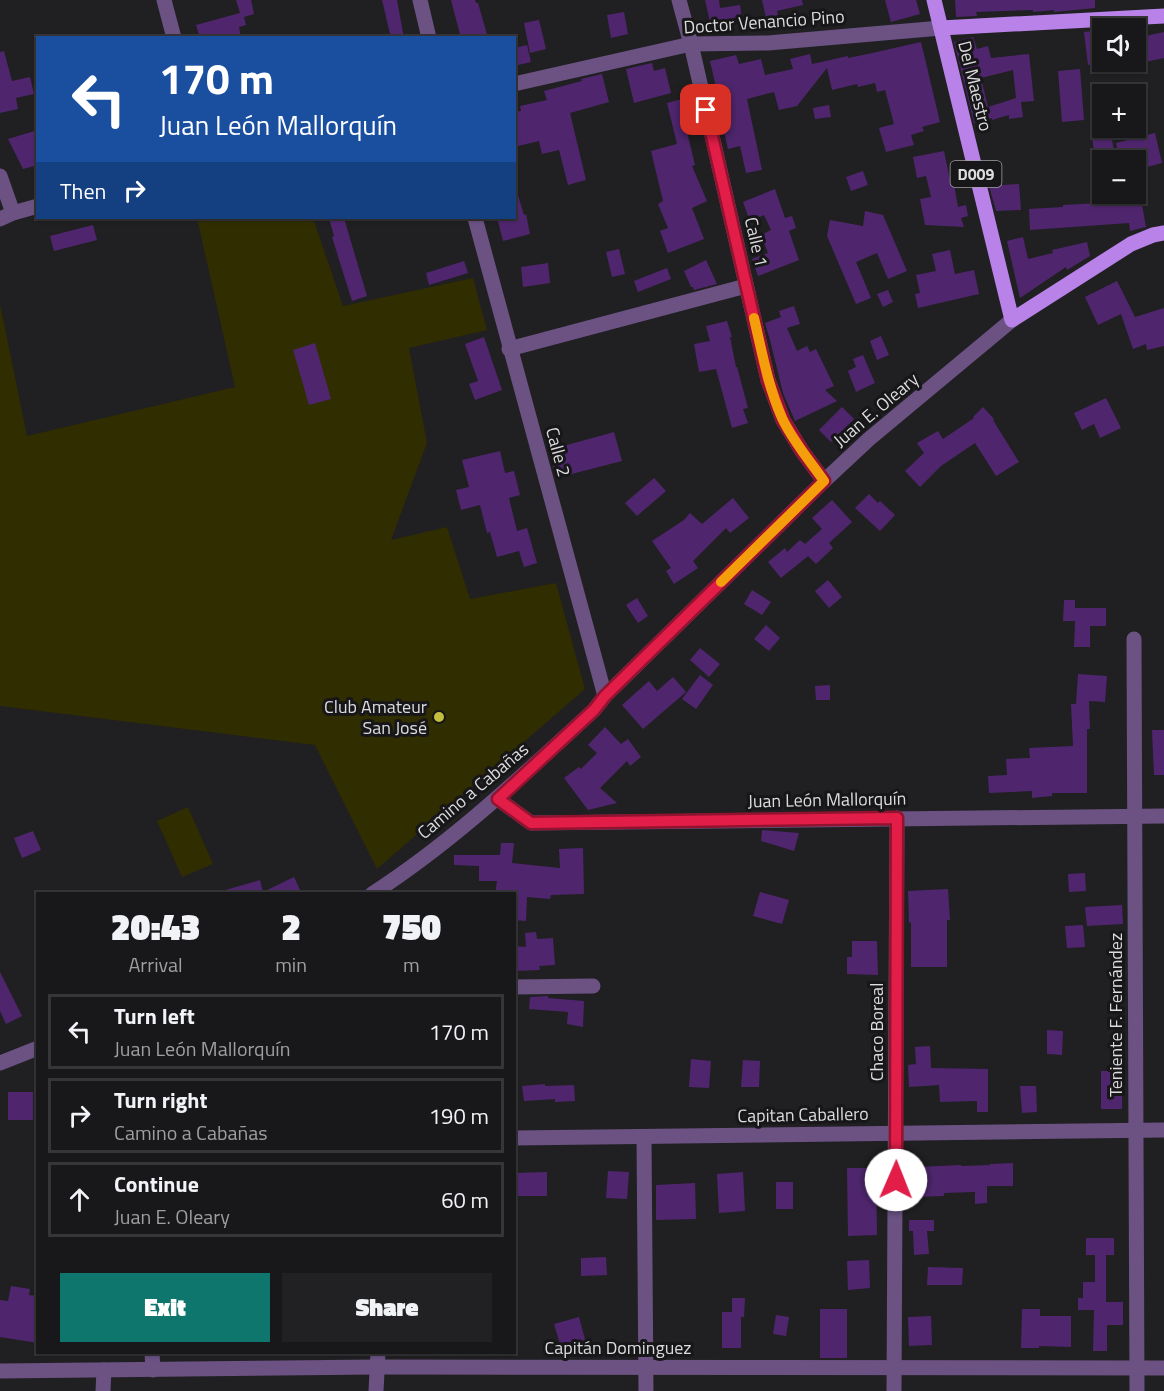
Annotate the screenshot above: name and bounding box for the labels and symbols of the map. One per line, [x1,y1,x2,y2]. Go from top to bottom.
street label: Doctor Venancio Pino [683,2,845,41]
street label: Del Maestro [951,38,1000,134]
pin [680,84,731,135]
road number: D009 [950,161,1002,187]
street label: Calle 1 [738,214,775,269]
street label: Juan E. Oleary [827,366,925,453]
street label: Calle 2 [539,424,578,480]
place label: Club Amateur San José [324,693,427,741]
marker: Club Amateur San José [432,710,446,724]
street label: Camino a Cabañas [411,736,534,845]
street label: Juan León Mallorquín [747,785,907,814]
street label: Teniente F. Fernández [1102,933,1129,1097]
street label: Chaco Boreal [863,983,890,1081]
street label: Capitan Caballero [737,1100,869,1129]
position arrow [864,1148,928,1212]
street label: Capitán Dominguez [544,1334,692,1361]

